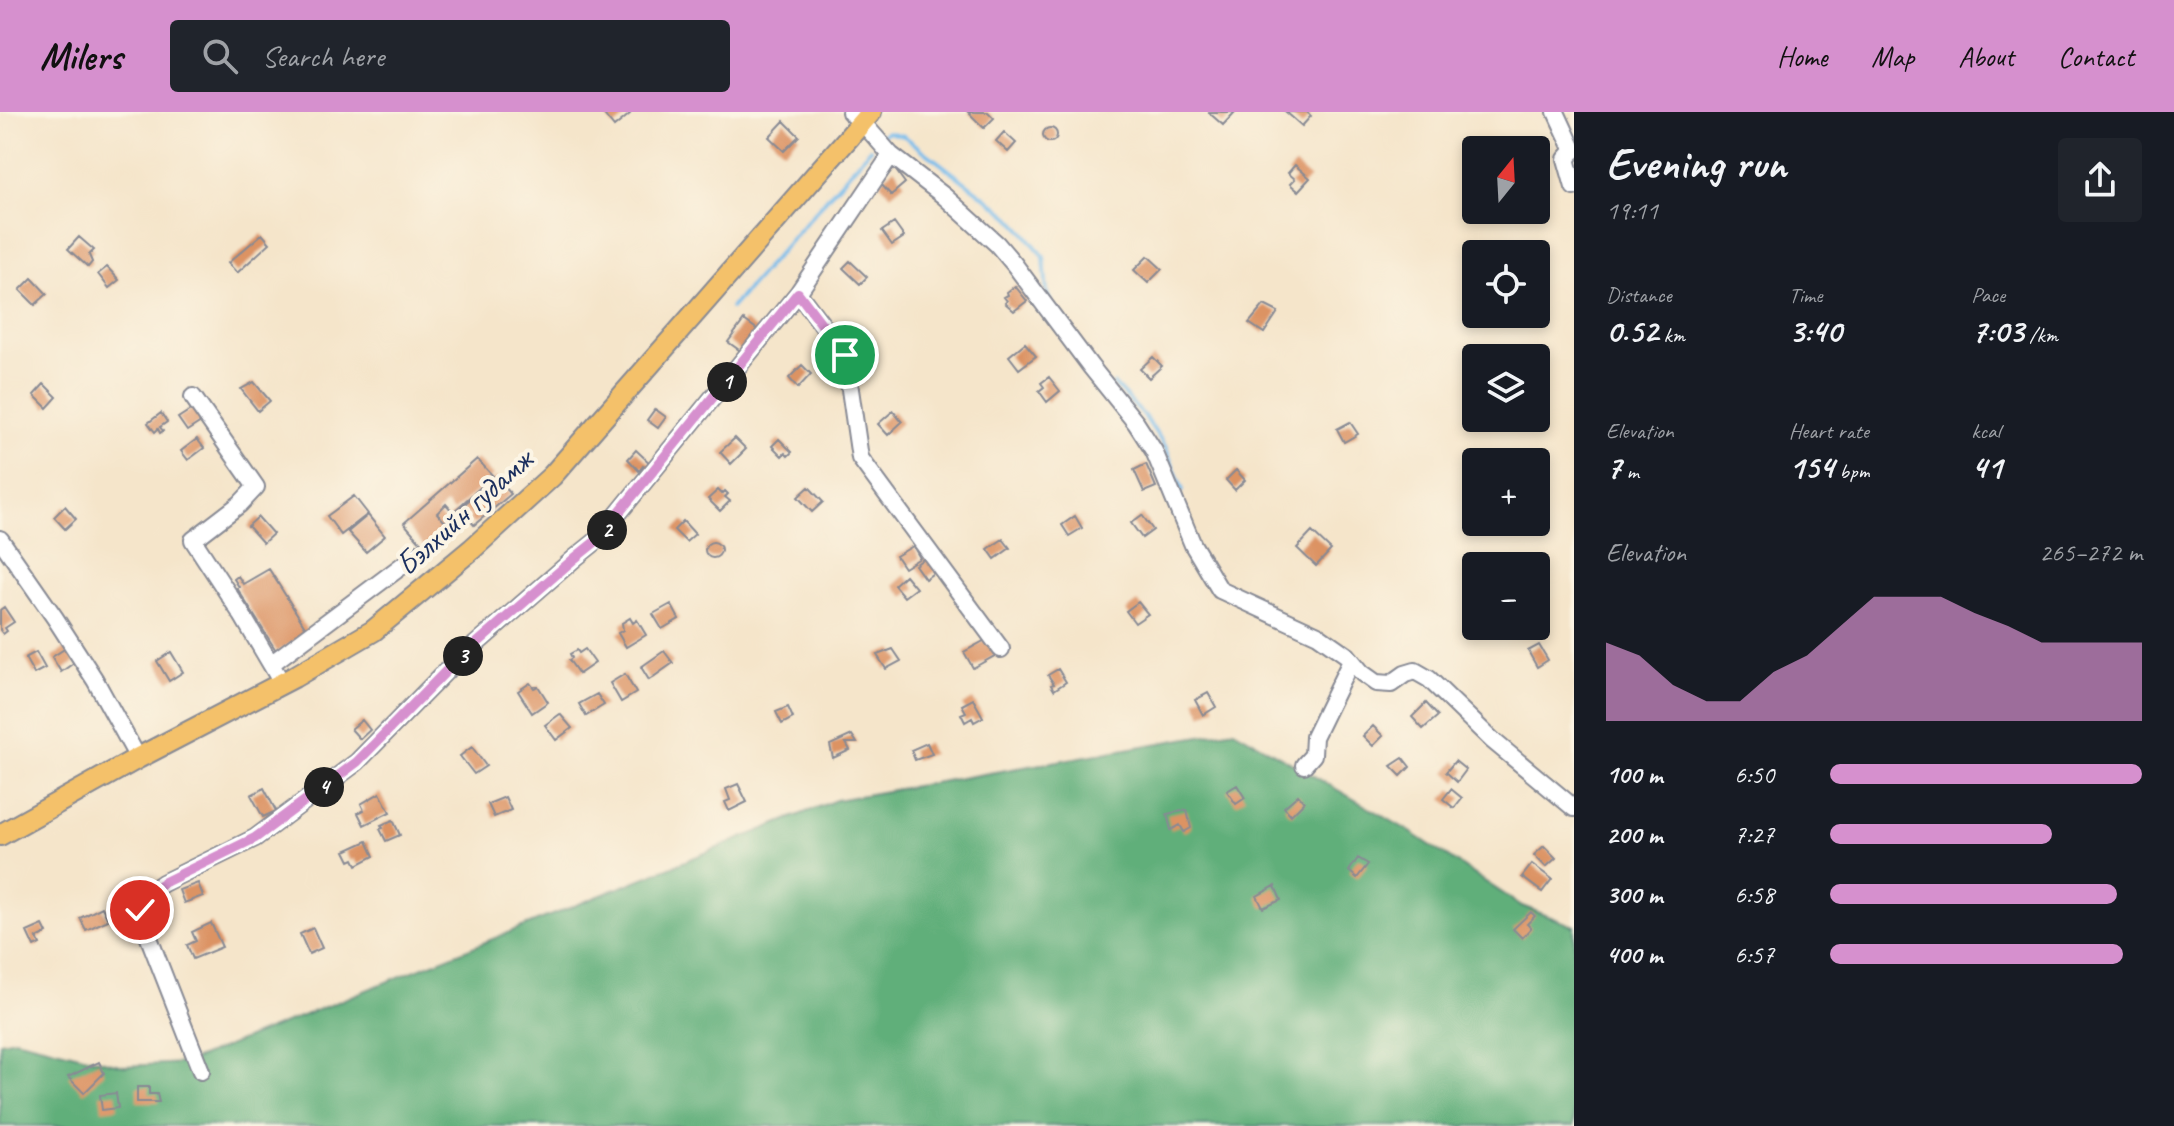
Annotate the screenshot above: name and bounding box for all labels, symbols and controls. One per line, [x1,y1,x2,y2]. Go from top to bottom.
search box [170,20,730,92]
text: Milers [40,33,122,80]
icon: search [198,34,242,78]
text: Search here [262,37,384,75]
text: Home [1777,39,1827,74]
text: Map [1871,39,1914,74]
text: About [1958,39,2014,74]
text: Contact [2058,39,2134,74]
north arrow [1462,136,1550,224]
map controls [1462,136,1550,640]
text: Evening run [1606,136,1786,191]
button: share [2058,138,2142,222]
text: 19:11 [1606,194,1658,227]
button: locate [1462,240,1550,328]
text: Distance [1606,281,1672,309]
text: Time [1789,281,1822,309]
text: Pace [1971,281,2005,309]
text: 0.52 [1606,309,1658,352]
text: 3:40 [1789,309,1841,352]
text: 7:03 [1971,309,2024,352]
pin [811,321,879,389]
text: km [1658,321,1685,349]
text: /km [2024,321,2058,349]
icon: arrive [823,333,867,377]
button: layers [1462,344,1550,432]
pin: 1 [707,362,747,402]
text: 1 [722,368,732,396]
text: Elevation [1606,417,1674,445]
text: Heart rate [1789,417,1869,445]
text: kcal [1971,417,2000,445]
street label: Бэлхийн гудамж [387,437,544,584]
text: 7 [1606,445,1621,488]
text: 154 [1789,445,1834,488]
text: 41 [1971,445,2002,488]
button: + [1462,448,1550,536]
text: m [1621,457,1639,485]
text: bpm [1834,457,1870,485]
pin: 2 [587,510,627,550]
text: 2 [602,516,612,544]
text: Elevation [1606,536,1686,569]
text: 265–272 m [2039,536,2142,569]
button: − [1462,552,1550,640]
pin: 3 [443,636,483,676]
text: 3 [458,642,468,670]
text: 100 m [1606,758,1662,791]
text: 6:50 [1734,758,1774,791]
pin: 4 [304,767,344,807]
text: 4 [319,773,329,801]
text: 200 m [1606,818,1662,851]
text: 7:27 [1734,818,1774,851]
pin [106,876,174,944]
text: 300 m [1606,878,1662,911]
text: 6:58 [1734,878,1774,911]
icon: check [118,888,162,932]
text: 400 m [1606,938,1662,971]
text: 6:57 [1734,938,1774,971]

